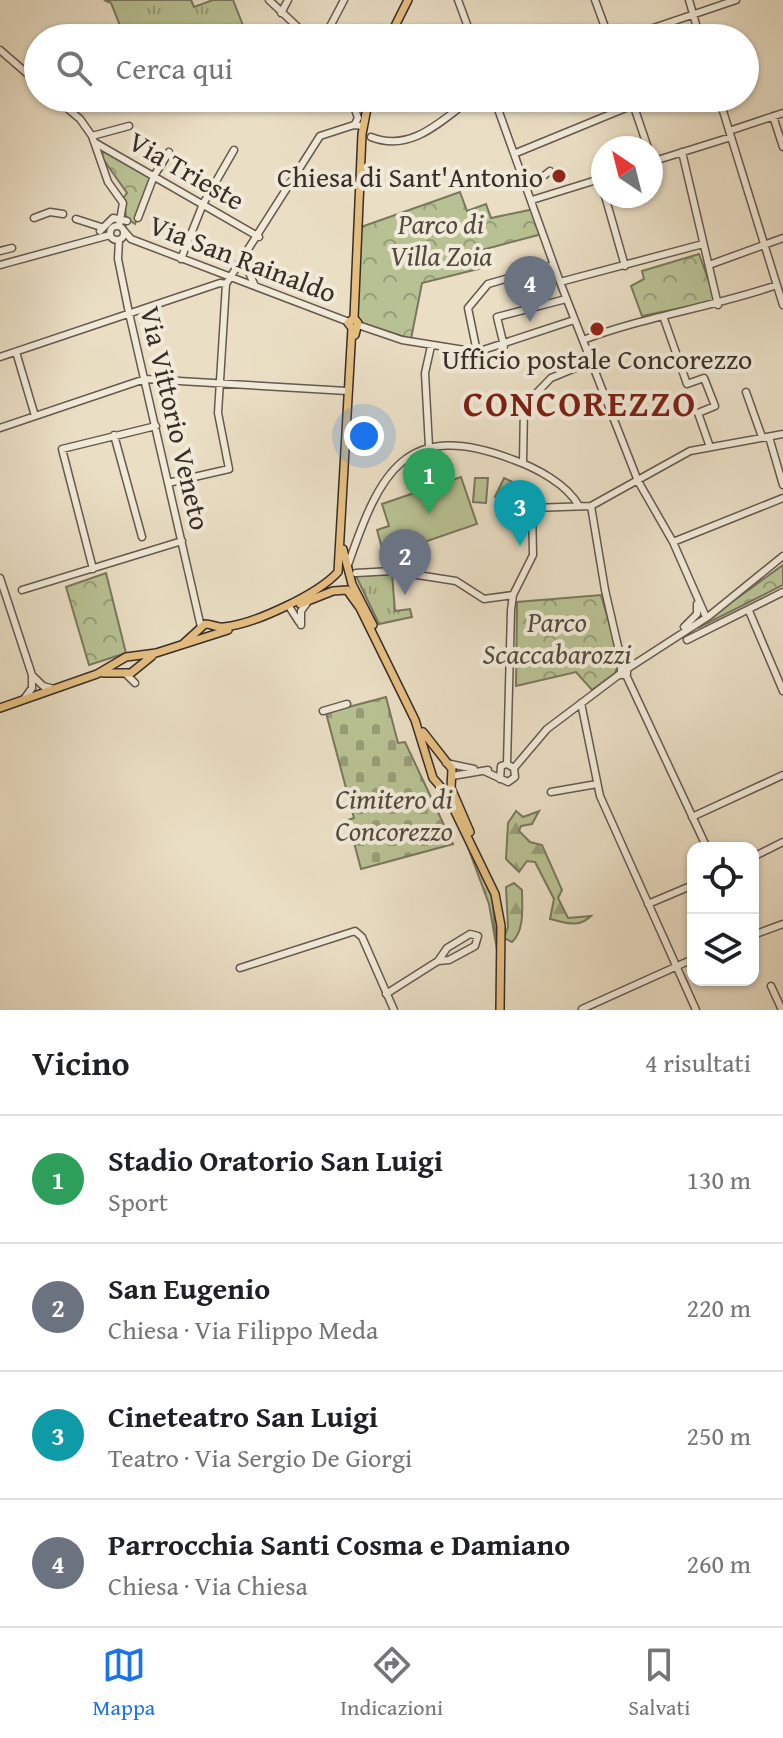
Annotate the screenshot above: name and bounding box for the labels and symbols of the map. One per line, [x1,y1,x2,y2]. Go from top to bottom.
street label: Via Trieste [121,120,253,220]
north arrow [591,136,663,208]
place label: Chiesa di Sant'Antonio [277,156,543,197]
marker: Chiesa di Sant'Antonio [550,167,568,185]
street label: Via San Rainaldo [143,203,343,313]
park label: Parco di Villa Zoia [390,203,492,276]
pin: 4 [504,256,556,322]
street label: Via Vittorio Veneto [130,302,222,534]
marker: Ufficio postale Concorezzo [588,320,606,338]
place label: Ufficio postale Concorezzo [442,338,752,379]
district label: CONCOREZZO [463,376,697,429]
your location [344,416,384,456]
pin: 1 [403,448,455,514]
pin: 3 [494,480,546,546]
pin: 2 [379,529,431,595]
park label: Parco Scaccabarozzi [483,601,631,674]
park label: Cimitero di Concorezzo [335,778,453,851]

